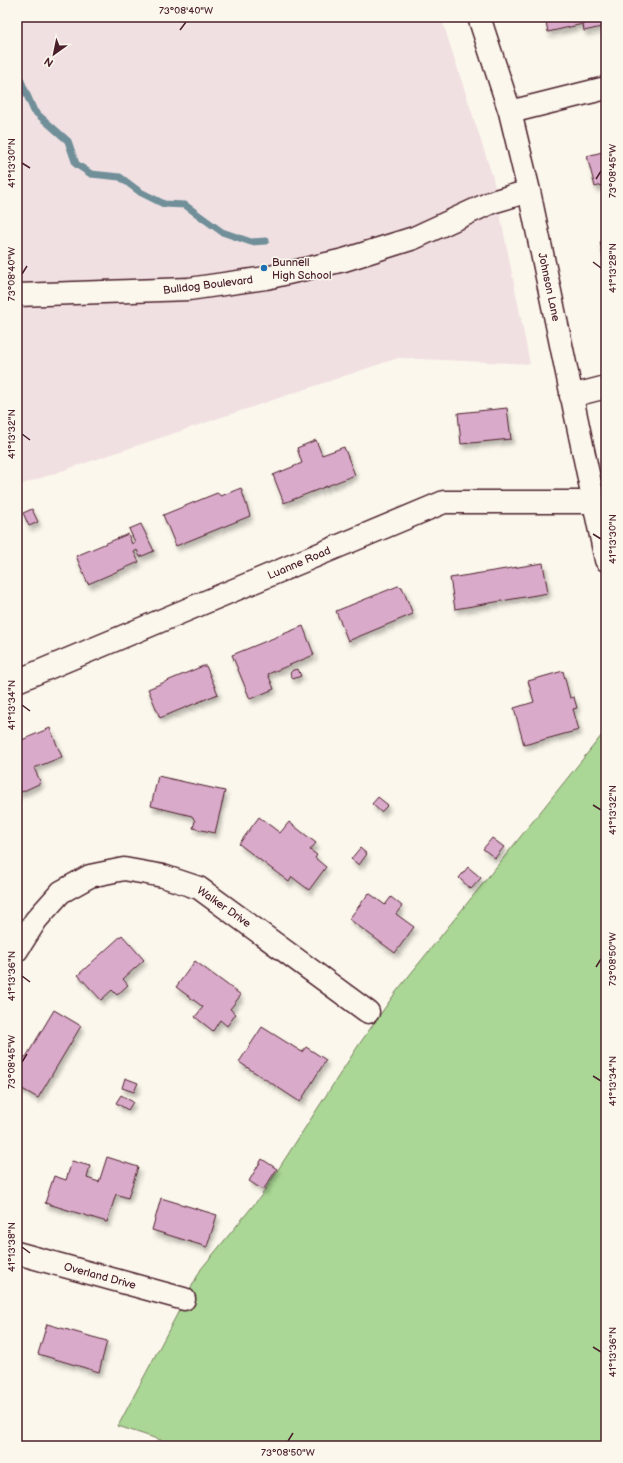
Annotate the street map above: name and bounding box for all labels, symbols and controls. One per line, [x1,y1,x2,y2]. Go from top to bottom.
text: 73°08'40"W [159,5,213,17]
north arrow [34,34,74,74]
text: N [42,54,56,70]
text: 41°13'30"N [6,138,18,188]
text: 73°08'45"W [607,144,619,198]
text: 41°13'28"N [607,243,619,293]
text: 73°08'40"W [6,247,18,301]
street label: Johnson Lane [535,251,563,323]
place label: Bunnell High School [272,256,331,282]
marker: Bunnell High School [259,263,269,273]
street label: Bulldog Boulevard [162,273,254,297]
text: 41°13'32"N [6,409,18,459]
text: 41°13'30"N [607,514,619,564]
street label: Luanne Road [266,544,332,582]
text: 41°13'34"N [6,680,18,730]
text: 41°13'32"N [607,785,619,835]
street label: Walker Drive [195,884,254,931]
text: 73°08'50"W [607,932,619,986]
text: 41°13'36"N [6,951,18,1001]
text: 73°08'45"W [6,1035,18,1089]
text: 41°13'34"N [607,1056,619,1106]
text: 41°13'38"N [6,1222,18,1272]
street label: Overland Drive [63,1260,138,1292]
text: 41°13'36"N [607,1327,619,1377]
text: 73°08'50"W [261,1447,315,1459]

